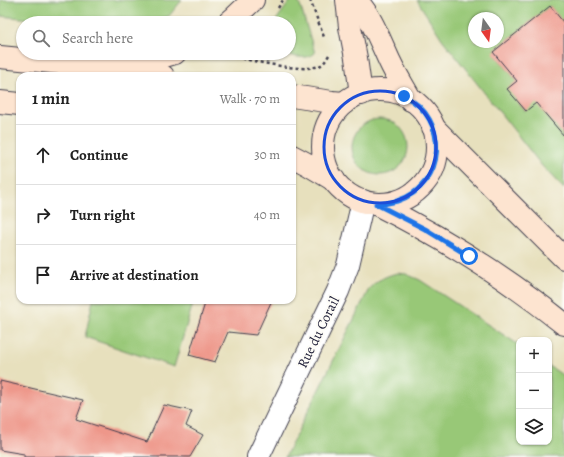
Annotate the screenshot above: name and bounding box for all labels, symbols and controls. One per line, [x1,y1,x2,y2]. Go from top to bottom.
north arrow [468,12,504,48]
search box [16,16,296,60]
icon: search [30,27,52,49]
text: Search here [62,28,133,48]
text: 1 min [32,87,70,110]
route end [395,87,413,105]
text: Walk · 70 m [220,90,280,107]
icon: ahead [32,144,54,166]
text: Continue [70,145,128,165]
text: 30 m [254,146,280,163]
icon: right [32,204,54,226]
text: Turn right [70,205,135,225]
text: 40 m [254,206,280,223]
route start [460,247,478,265]
icon: arrive [32,264,54,286]
text: Arrive at destination [70,265,199,285]
street label: Rue du Corail [293,293,344,371]
map controls [516,337,552,445]
button: + [516,337,552,373]
button: − [516,373,552,409]
button: layers [516,409,552,445]

